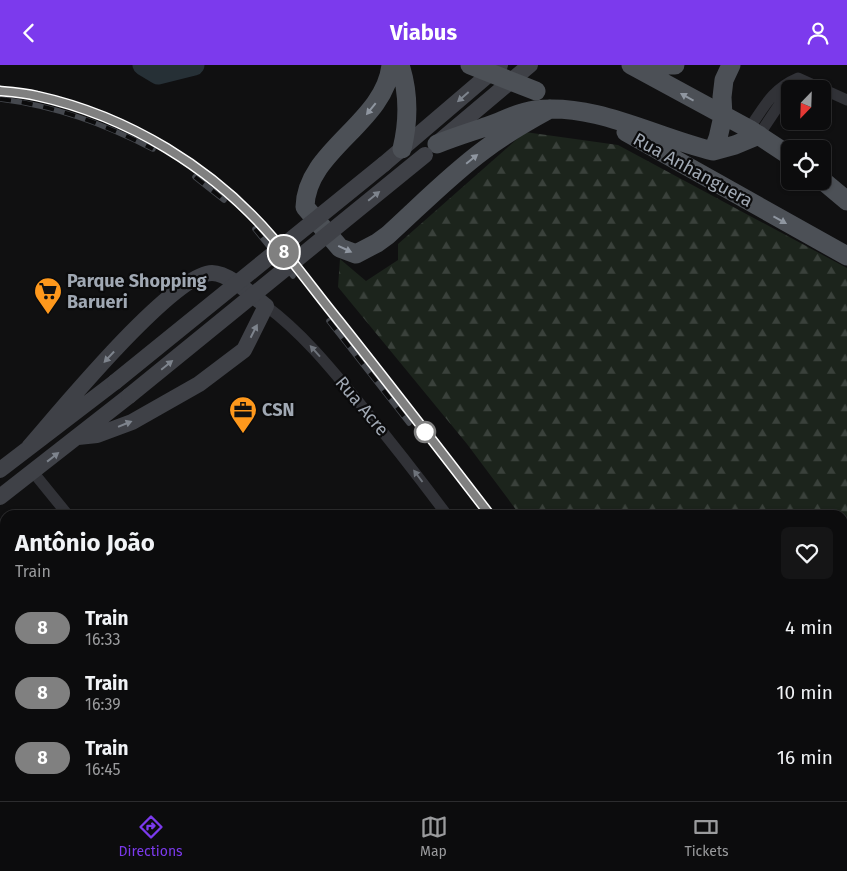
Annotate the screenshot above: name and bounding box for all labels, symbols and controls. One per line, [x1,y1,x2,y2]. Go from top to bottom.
icon: back [15,19,43,47]
text: Viabus [390,19,457,46]
icon: person [804,19,832,47]
north arrow [781,80,831,130]
map controls [781,80,831,190]
one-way arrow [457,91,470,102]
one-way arrow [680,93,695,101]
one-way arrow [366,102,377,115]
street label: Rua Anhanguera [629,128,757,212]
button: locate [781,140,831,190]
one-way arrow [465,154,478,165]
one-way arrow [367,190,380,201]
one-way arrow [774,215,787,224]
line badge: 8 [268,236,300,268]
text: 8 [279,241,289,263]
one-way arrow [338,245,352,253]
place label: Parque Shopping Barueri [67,270,207,313]
supermarket icon: Parque Shopping Barueri [33,276,63,315]
one-way arrow [250,324,258,338]
one-way arrow [309,345,321,357]
one-way arrow [103,351,115,363]
one-way arrow [160,360,173,371]
street label: Rua Acre [331,372,393,440]
office icon: CSN [228,395,258,434]
place label: CSN [262,399,294,421]
one-way arrow [118,420,132,428]
unlabelled marker [414,421,436,443]
one-way arrow [46,452,60,462]
one-way arrow [413,469,423,483]
button: heart [781,527,833,579]
text: Antônio João [15,529,155,557]
text: Train [15,562,51,581]
text: Train [85,607,128,630]
text: 4 min [785,616,833,639]
text: 8 [37,617,48,639]
text: 16:33 [85,630,120,649]
text: Train [85,672,128,695]
text: 10 min [776,681,833,704]
text: 8 [37,682,48,704]
text: 16:39 [85,695,121,714]
text: Train [85,737,128,760]
text: 16 min [777,746,833,769]
text: 8 [37,747,48,769]
text: 16:45 [85,760,121,779]
tab: Directions [118,813,183,860]
tab: Map [420,813,448,860]
tab: Tickets [684,813,729,860]

